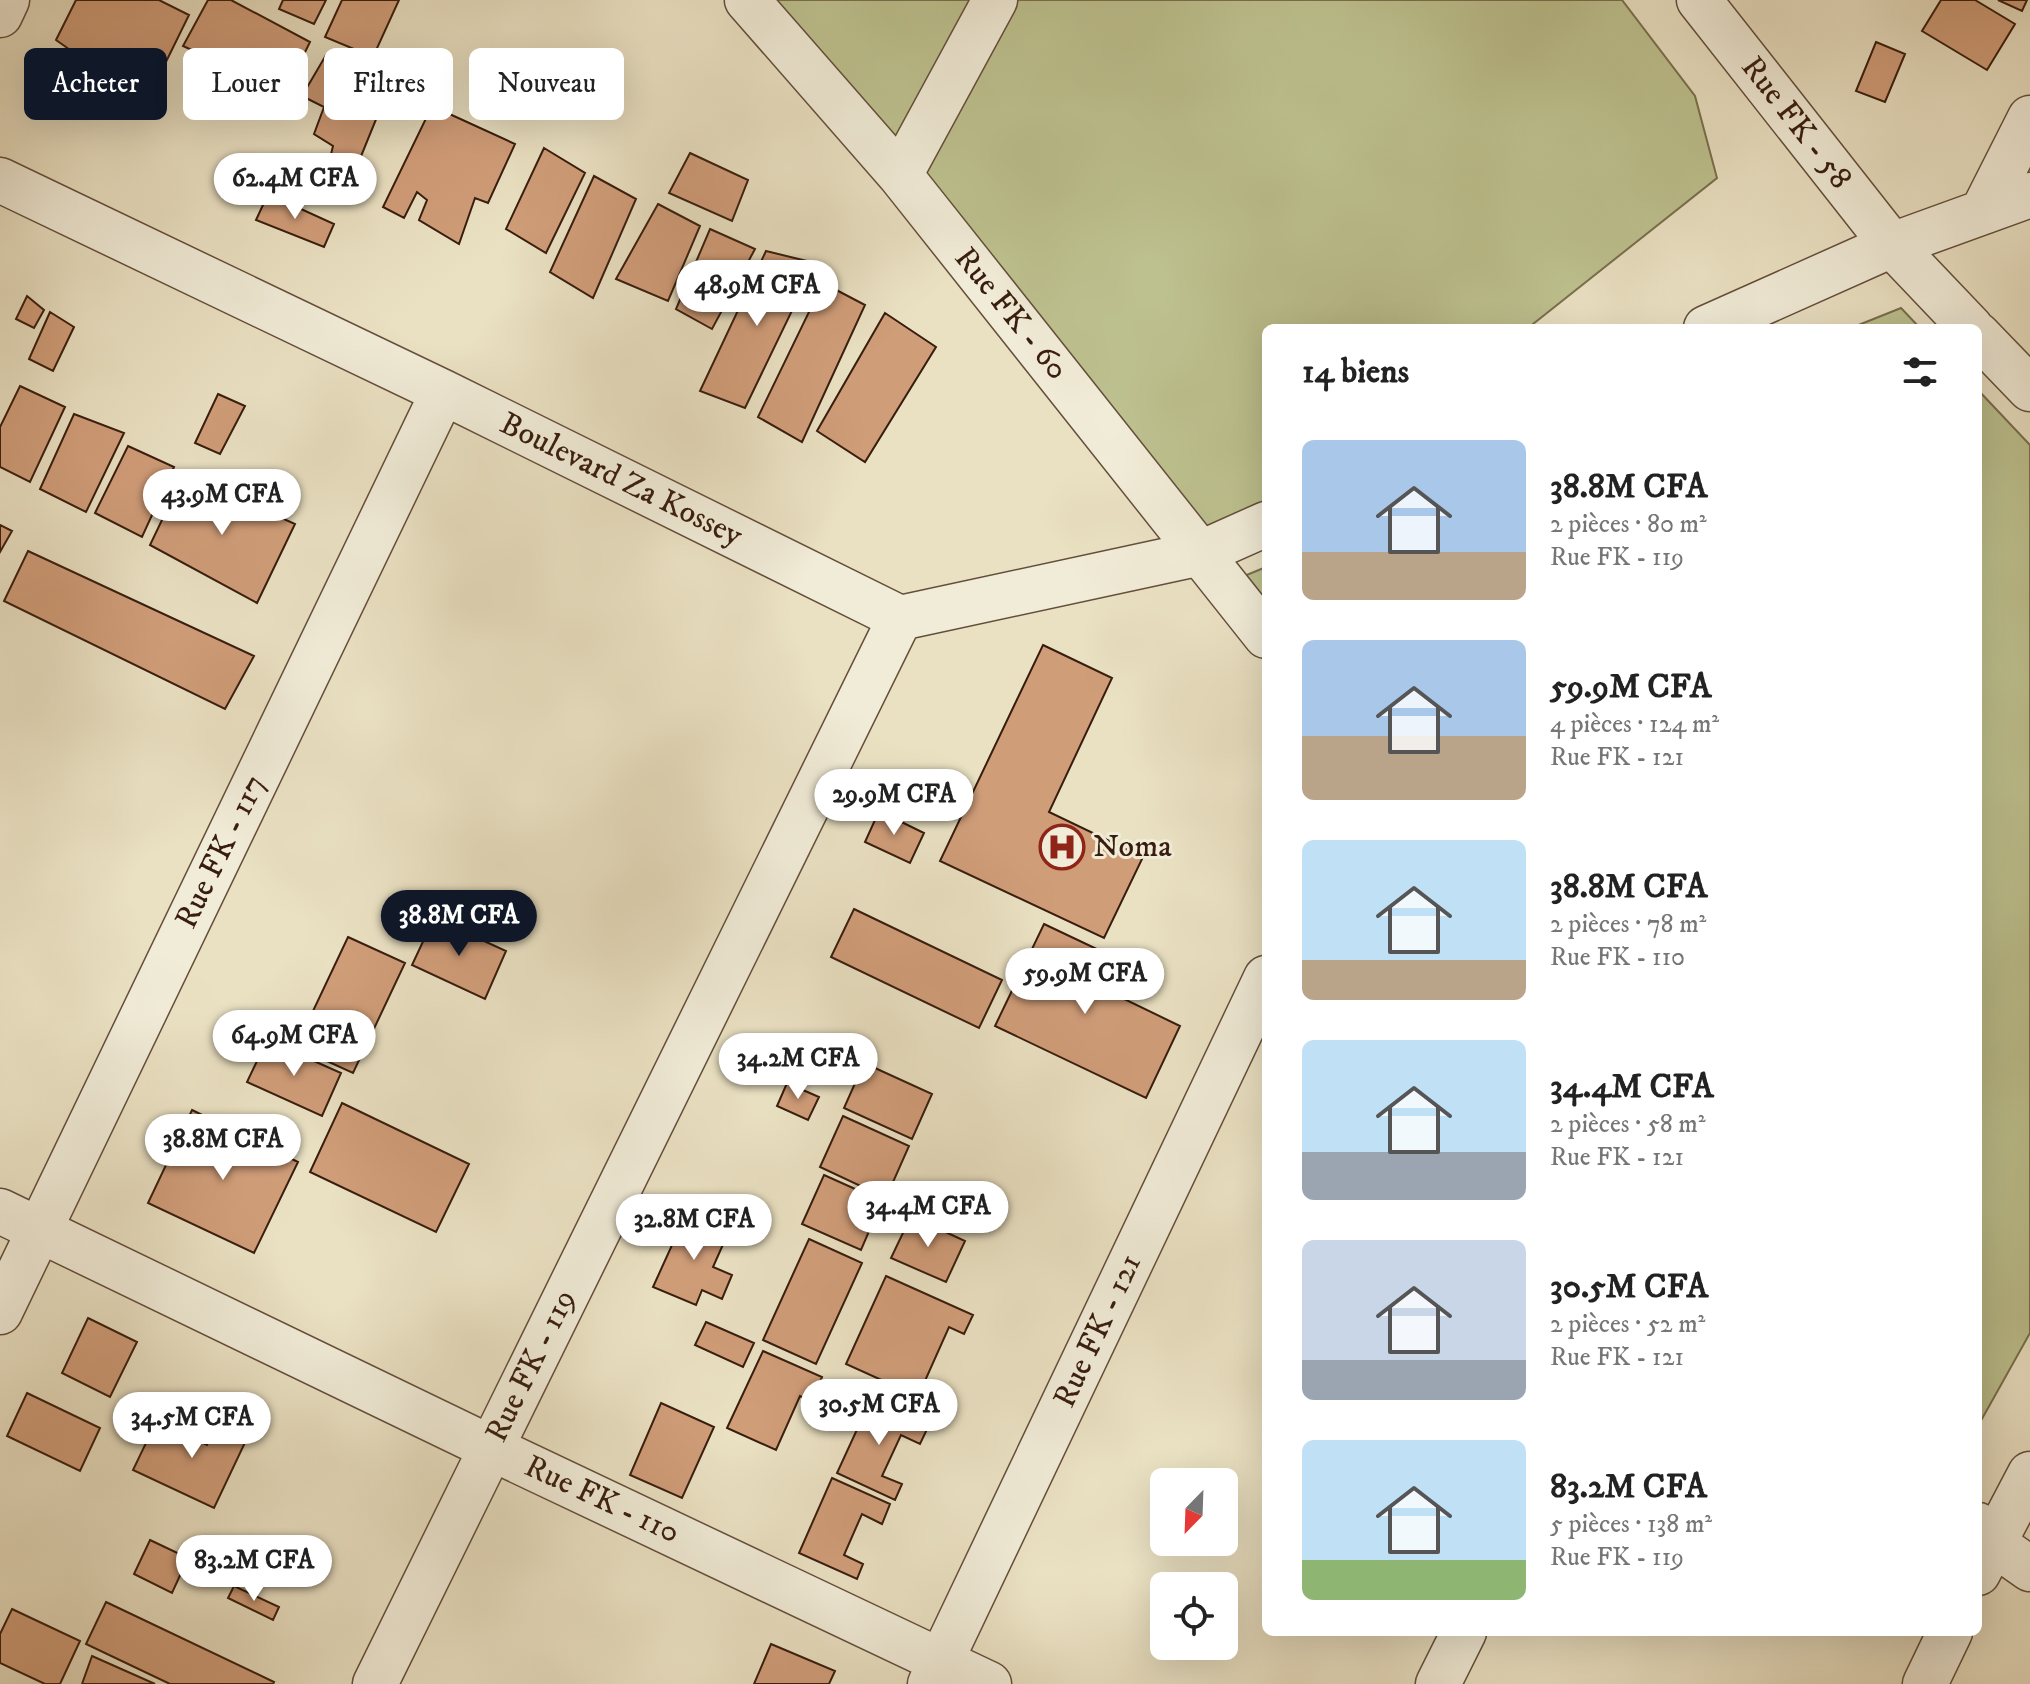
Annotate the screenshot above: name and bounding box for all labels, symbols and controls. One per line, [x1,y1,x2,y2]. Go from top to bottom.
chip: Acheter [24,48,167,120]
chip: Louer [183,48,308,120]
chip: Filtres [324,48,453,120]
chip: Nouveau [469,48,624,120]
street label: Rue FK - 58 [1732,49,1860,197]
pin: 62.4M CFA [203,153,387,221]
text: 62.4M CFA [232,162,358,195]
street label: Rue FK - 60 [945,239,1077,389]
pin: 48.9M CFA [665,260,849,328]
text: 48.9M CFA [694,269,820,302]
icon: filters [1898,350,1942,394]
text: 14 biens [1302,351,1409,393]
street label: Boulevard Za Kossey [493,404,750,556]
text: 38.8M CFA [1550,466,1707,508]
pin: 43.9M CFA [130,469,314,537]
icon: home [1366,472,1462,568]
text: 43.9M CFA [161,478,283,511]
text: 2 pièces · 80 m² [1550,508,1707,541]
text: Rue FK - 119 [1550,541,1684,574]
text: 59.9M CFA [1550,666,1711,708]
icon: home [1366,672,1462,768]
text: 4 pièces · 124 m² [1550,708,1719,741]
text: Rue FK - 121 [1550,741,1684,774]
street label: Rue FK - 117 [167,769,275,935]
pin: 29.9M CFA [802,769,986,837]
text: 29.9M CFA [832,778,956,811]
hospital icon: Noma [1038,823,1086,871]
place label: Noma [1093,827,1172,867]
text: 38.8M CFA [1550,866,1707,908]
icon: home [1366,872,1462,968]
pin: 38.8M CFA [367,890,551,958]
text: 38.8M CFA [399,899,519,932]
text: 2 pièces · 78 m² [1550,908,1706,941]
text: Rue FK - 110 [1550,941,1685,974]
pin: 59.9M CFA [993,948,1177,1016]
text: 59.9M CFA [1023,957,1147,990]
pin: 64.9M CFA [202,1010,386,1078]
text: 64.9M CFA [231,1019,357,1052]
pin: 34.2M CFA [706,1033,890,1101]
text: 34.2M CFA [737,1042,859,1075]
text: 34.4M CFA [1550,1066,1714,1108]
icon: home [1366,1072,1462,1168]
text: 2 pièces · 58 m² [1550,1108,1706,1141]
pin: 38.8M CFA [131,1114,315,1182]
text: 38.8M CFA [163,1123,283,1156]
text: Rue FK - 121 [1550,1141,1684,1174]
pin: 34.4M CFA [836,1181,1020,1249]
text: 34.4M CFA [865,1190,991,1223]
pin: 32.8M CFA [602,1194,786,1262]
text: 32.8M CFA [634,1203,754,1236]
street label: Rue FK - 121 [1045,1248,1151,1414]
text: 30.5M CFA [1550,1266,1708,1308]
icon: home [1366,1272,1462,1368]
street label: Rue FK - 119 [477,1283,585,1449]
text: 2 pièces · 52 m² [1550,1308,1705,1341]
text: Rue FK - 121 [1550,1341,1684,1374]
pin: 30.5M CFA [787,1379,971,1447]
text: 30.5M CFA [819,1388,939,1421]
pin: 34.5M CFA [100,1392,284,1460]
text: 34.5M CFA [131,1401,253,1434]
street label: Rue FK - 110 [518,1447,686,1553]
text: 83.2M CFA [1550,1466,1707,1508]
north arrow [1150,1468,1238,1556]
map controls [1150,1468,1238,1660]
icon: home [1366,1472,1462,1568]
text: 5 pièces · 138 m² [1550,1508,1712,1541]
pin: 83.2M CFA [162,1535,346,1603]
text: Rue FK - 119 [1550,1541,1684,1574]
text: 83.2M CFA [194,1544,314,1577]
button: locate [1150,1572,1238,1660]

